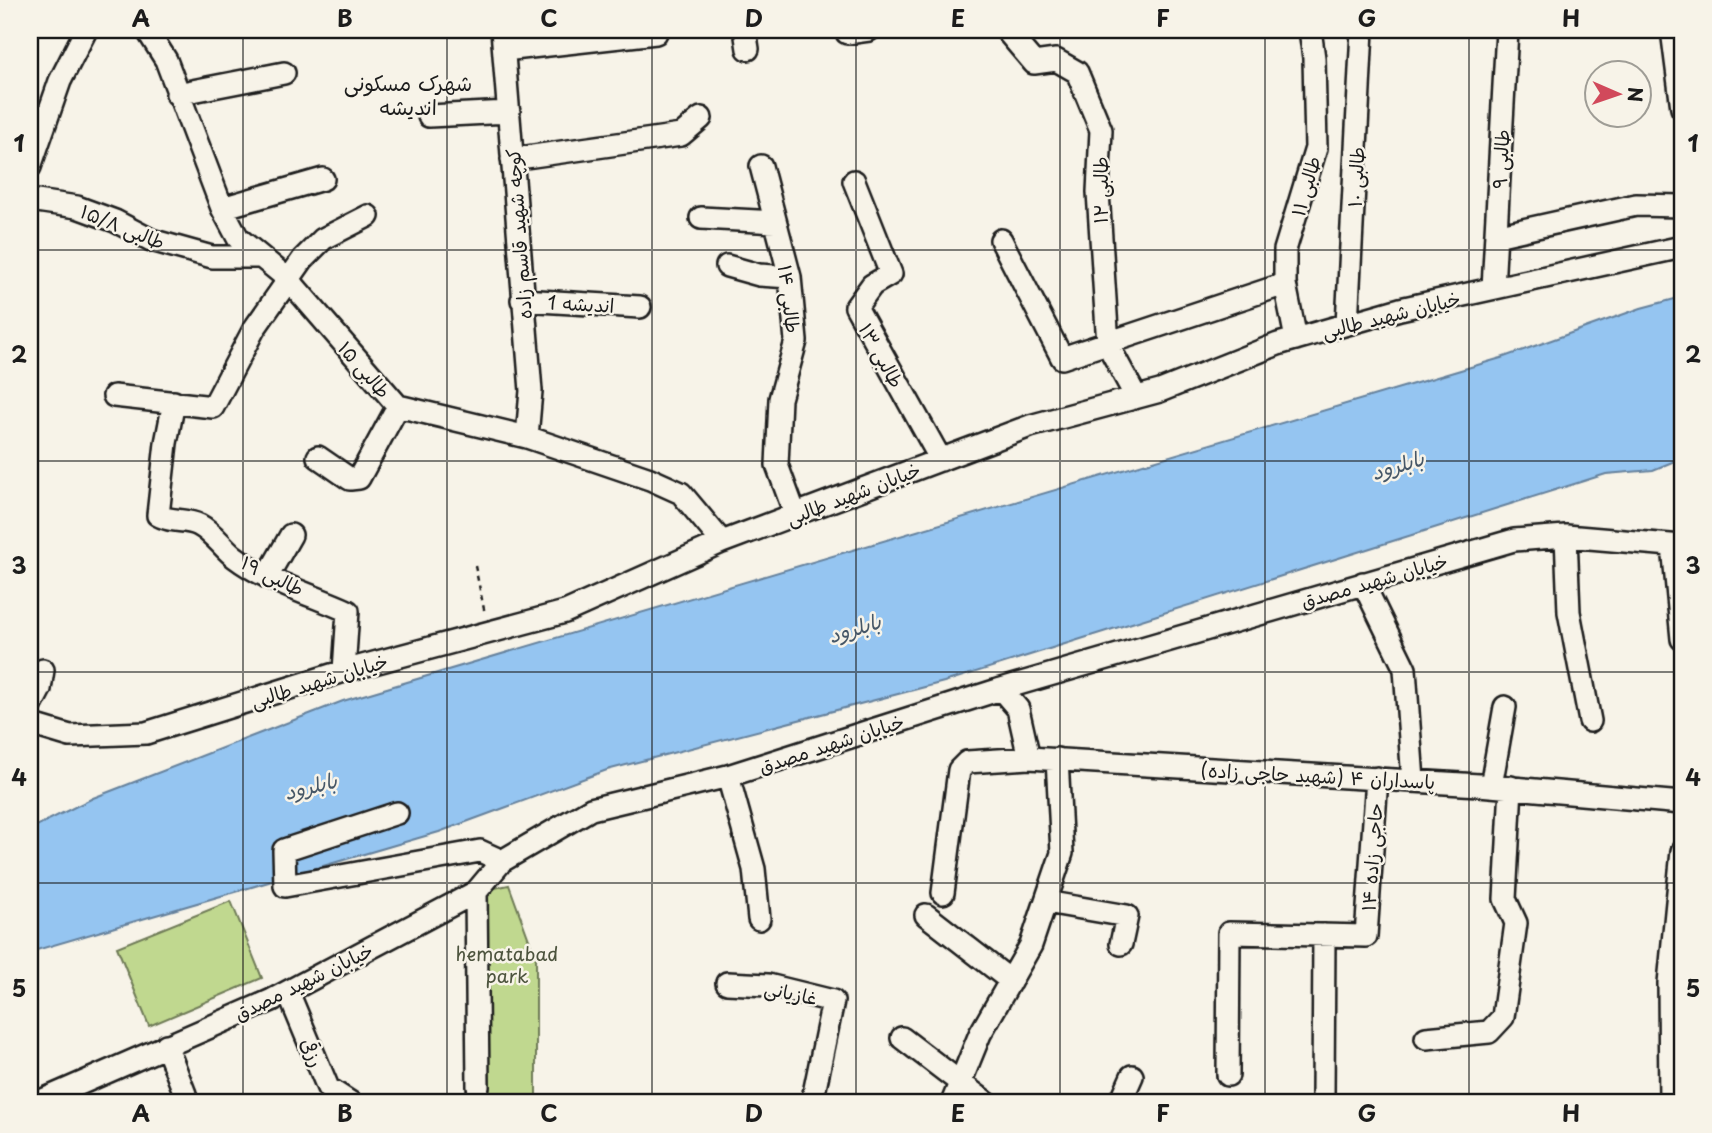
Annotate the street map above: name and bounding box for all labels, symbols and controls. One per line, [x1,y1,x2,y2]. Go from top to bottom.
text: A [132,0,150,35]
text: B [337,0,353,35]
text: C [540,0,558,35]
text: D [745,0,763,35]
text: E [951,0,965,35]
text: F [1156,0,1170,35]
text: G [1358,0,1376,35]
text: H [1562,0,1580,35]
north arrow [1582,60,1652,130]
district label: شهرک مسکونی اندیشه [344,66,472,122]
text: N [1622,87,1650,103]
text: 1 [14,125,25,160]
text: 1 [1688,125,1699,160]
street label: طالبی ۹ [1484,129,1516,189]
street label: طالبی ۱۰ [1339,146,1371,208]
street label: کوچه شهید قاسم زاده [498,147,540,320]
street label: طالبی ۱۱ [1283,153,1327,219]
street label: طالبی ۱۲ [1086,156,1114,224]
street label: طالبی ۱۵/۸ [77,196,169,256]
street label: طالبی ۱۴ [772,263,808,335]
street label: خیابان شهید طالبی [1319,283,1463,345]
street label: اندیشه 1 [547,287,615,319]
street label: طالبی ۱۳ [853,318,911,392]
street label: طالبی ۱۵ [332,334,398,404]
text: 2 [11,336,27,371]
text: 2 [1685,336,1701,371]
water label: بابلرود [1367,441,1428,487]
street label: خیابان شهید طالبی [782,455,924,531]
street label: خیابان شهید مصدق [1297,546,1451,614]
text: 3 [11,547,27,582]
text: 3 [1685,547,1701,582]
street label: طالبی ۱۹ [237,548,309,602]
water label: بابلرود [824,604,885,650]
street label: خیابان شهید طالبی [247,646,391,714]
street label: خیابان شهید مصدق [755,706,907,780]
street label: پاسداران ۴ (شهید حاجی زاده) [1200,755,1436,795]
text: 4 [11,759,27,794]
text: 4 [1685,759,1701,794]
water label: بابلرود [280,763,341,807]
street label: حاجی زاده ۱۴ [1353,802,1389,912]
street label: خیابان شهید مصدق [229,935,377,1027]
park label: hematabad park [456,939,558,989]
text: 5 [12,970,26,1005]
text: 5 [1686,970,1700,1005]
street label: غازیانی [762,973,820,1011]
street label: رزقی [294,1033,332,1071]
text: A [132,1095,150,1130]
text: B [337,1095,353,1130]
text: C [540,1095,558,1130]
text: D [745,1095,763,1130]
text: E [951,1095,965,1130]
text: F [1156,1095,1170,1130]
text: G [1358,1095,1376,1130]
text: H [1562,1095,1580,1130]

